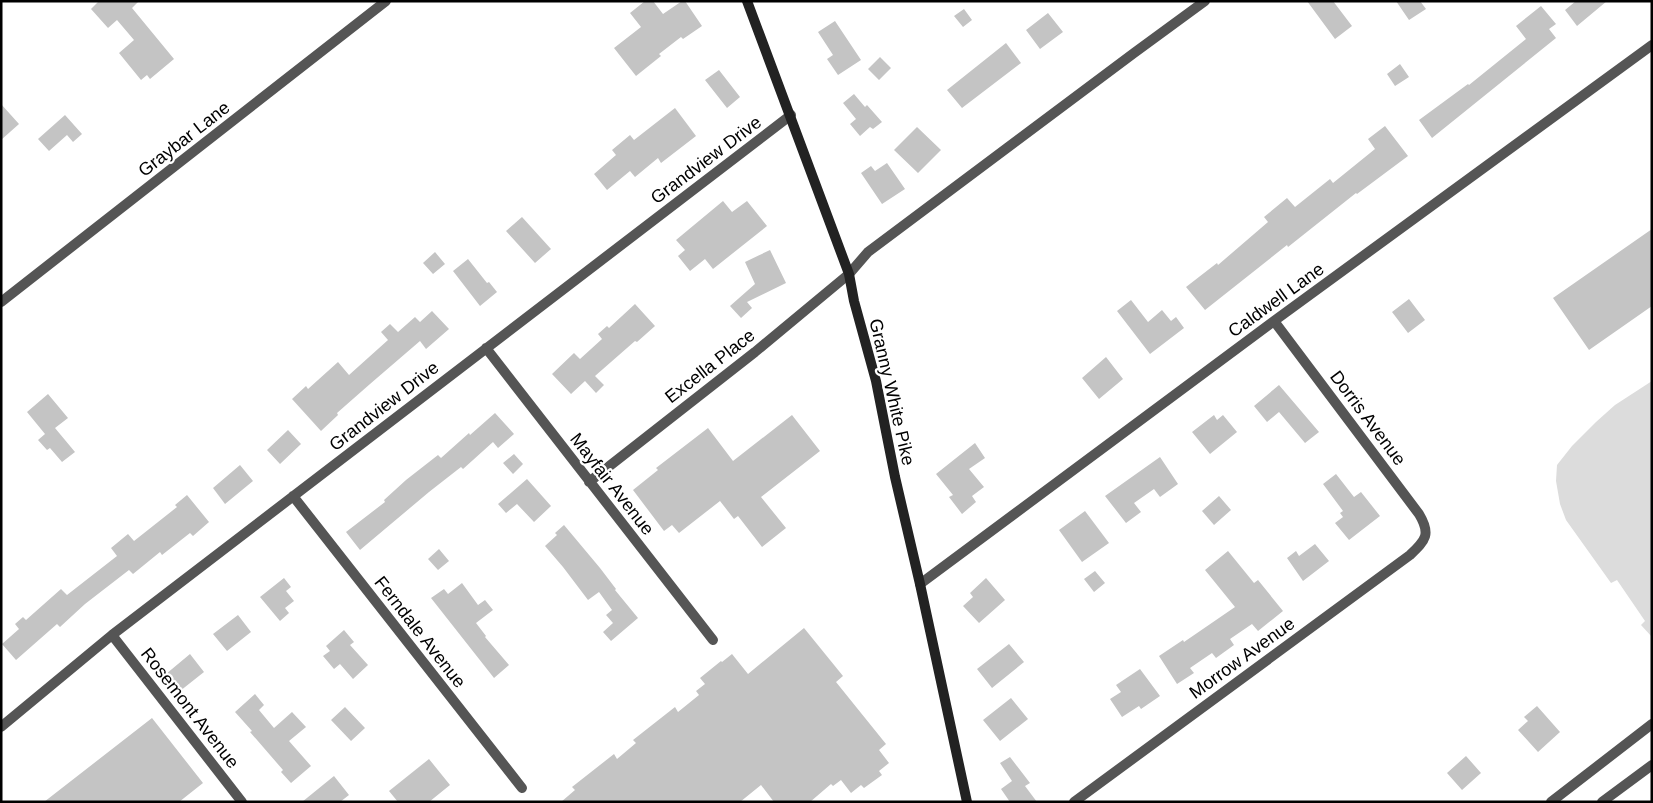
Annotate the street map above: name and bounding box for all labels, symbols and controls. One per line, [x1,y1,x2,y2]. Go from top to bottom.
street label: Graybar Lane [134,97,234,181]
street label: Grandview Drive [647,112,765,208]
street label: Caldwell Lane [1224,259,1328,341]
street label: Granny White Pike [865,317,919,467]
street label: Excella Place [661,325,759,407]
street label: Grandview Drive [325,357,443,455]
street label: Dorris Avenue [1326,367,1410,469]
street label: Mayfair Avenue [566,429,658,539]
street label: Ferndale Avenue [370,572,470,692]
street label: Morrow Avenue [1186,613,1298,703]
street label: Rosemont Avenue [137,644,243,772]

